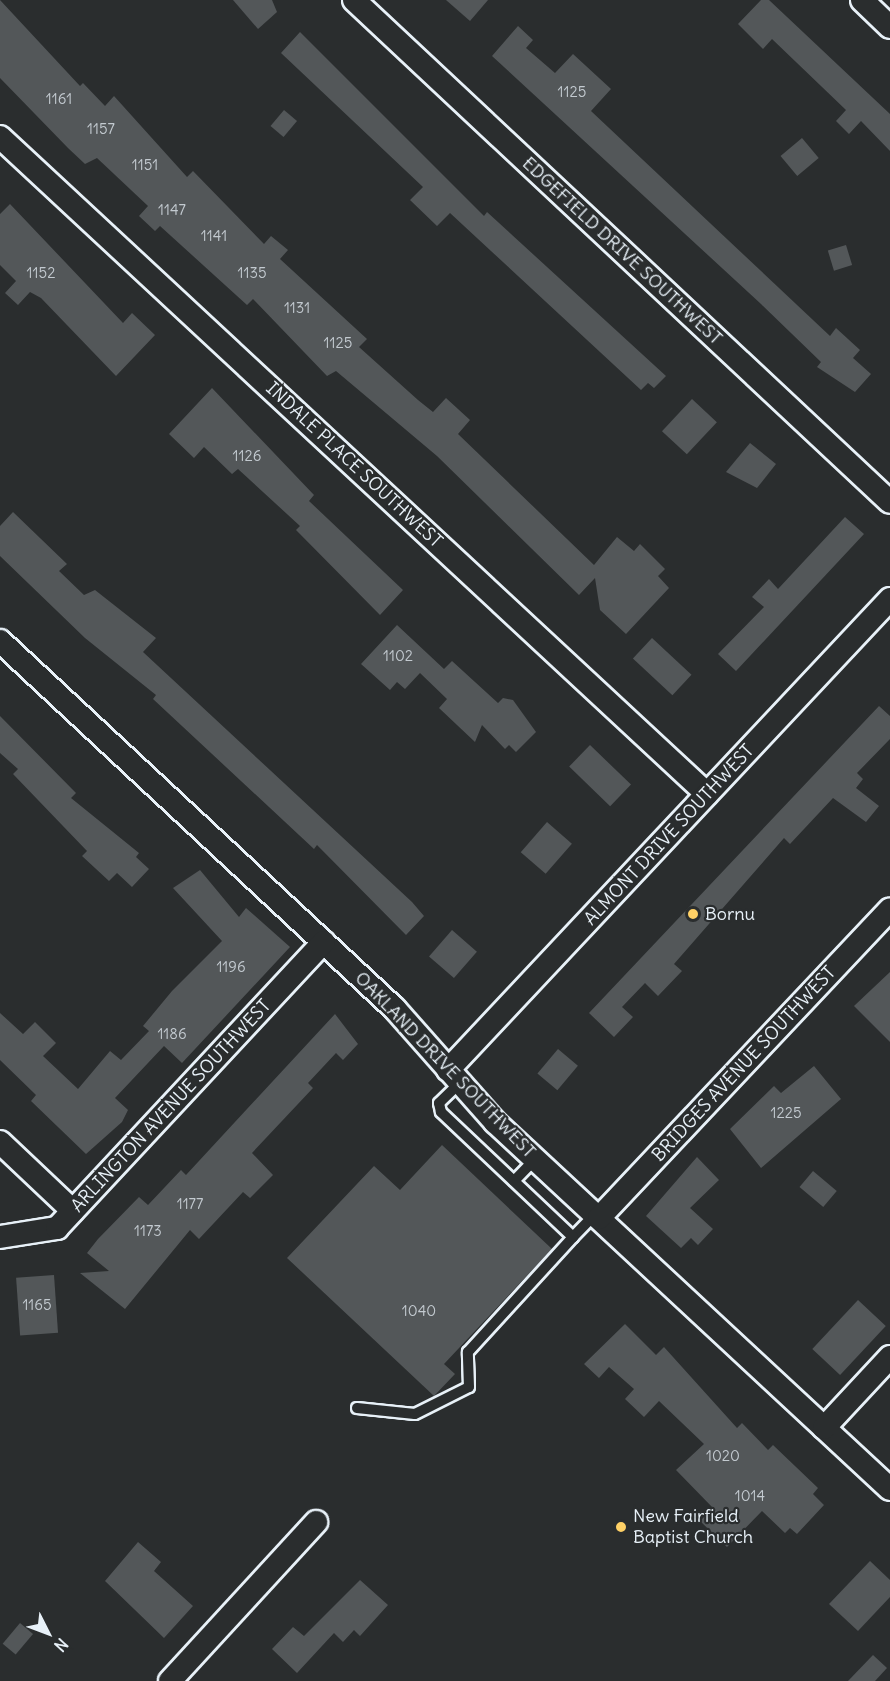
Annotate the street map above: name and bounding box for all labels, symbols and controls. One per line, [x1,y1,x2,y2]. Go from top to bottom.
house number: 1125 [558,83,586,101]
house number: 1161 [46,90,72,108]
house number: 1157 [87,120,115,138]
street label: EDGEFIELD DRIVE SOUTHWEST [518,153,726,349]
house number: 1151 [132,156,158,174]
house number: 1147 [158,201,186,219]
house number: 1141 [201,227,227,245]
house number: 1152 [27,264,55,282]
house number: 1135 [237,264,267,282]
house number: 1131 [284,299,310,317]
house number: 1125 [324,334,352,352]
street label: INDALE PLACE SOUTHWEST [262,378,446,552]
house number: 1126 [233,447,261,465]
house number: 1102 [383,647,413,665]
street label: ALMONT DRIVE SOUTHWEST [580,740,758,930]
place label: Bornu [705,903,755,925]
marker: Bornu [686,907,700,921]
house number: 1196 [216,958,246,976]
street label: BRIDGES AVENUE SOUTHWEST [648,962,840,1166]
street label: OAKLAND DRIVE SOUTHWEST [350,967,540,1163]
street label: ARLINGTON AVENUE SOUTHWEST [67,995,275,1217]
house number: 1186 [157,1025,187,1043]
house number: 1225 [770,1104,802,1122]
house number: 1177 [177,1195,203,1213]
house number: 1173 [134,1222,162,1240]
house number: 1165 [22,1296,52,1314]
house number: 1040 [402,1302,436,1320]
house number: 1020 [706,1447,740,1465]
house number: 1014 [735,1487,765,1505]
place label: New Fairfield Baptist Church [633,1506,753,1549]
marker: New Fairfield Baptist Church [614,1520,628,1534]
north arrow [18,1603,78,1663]
text: N [50,1634,73,1656]

